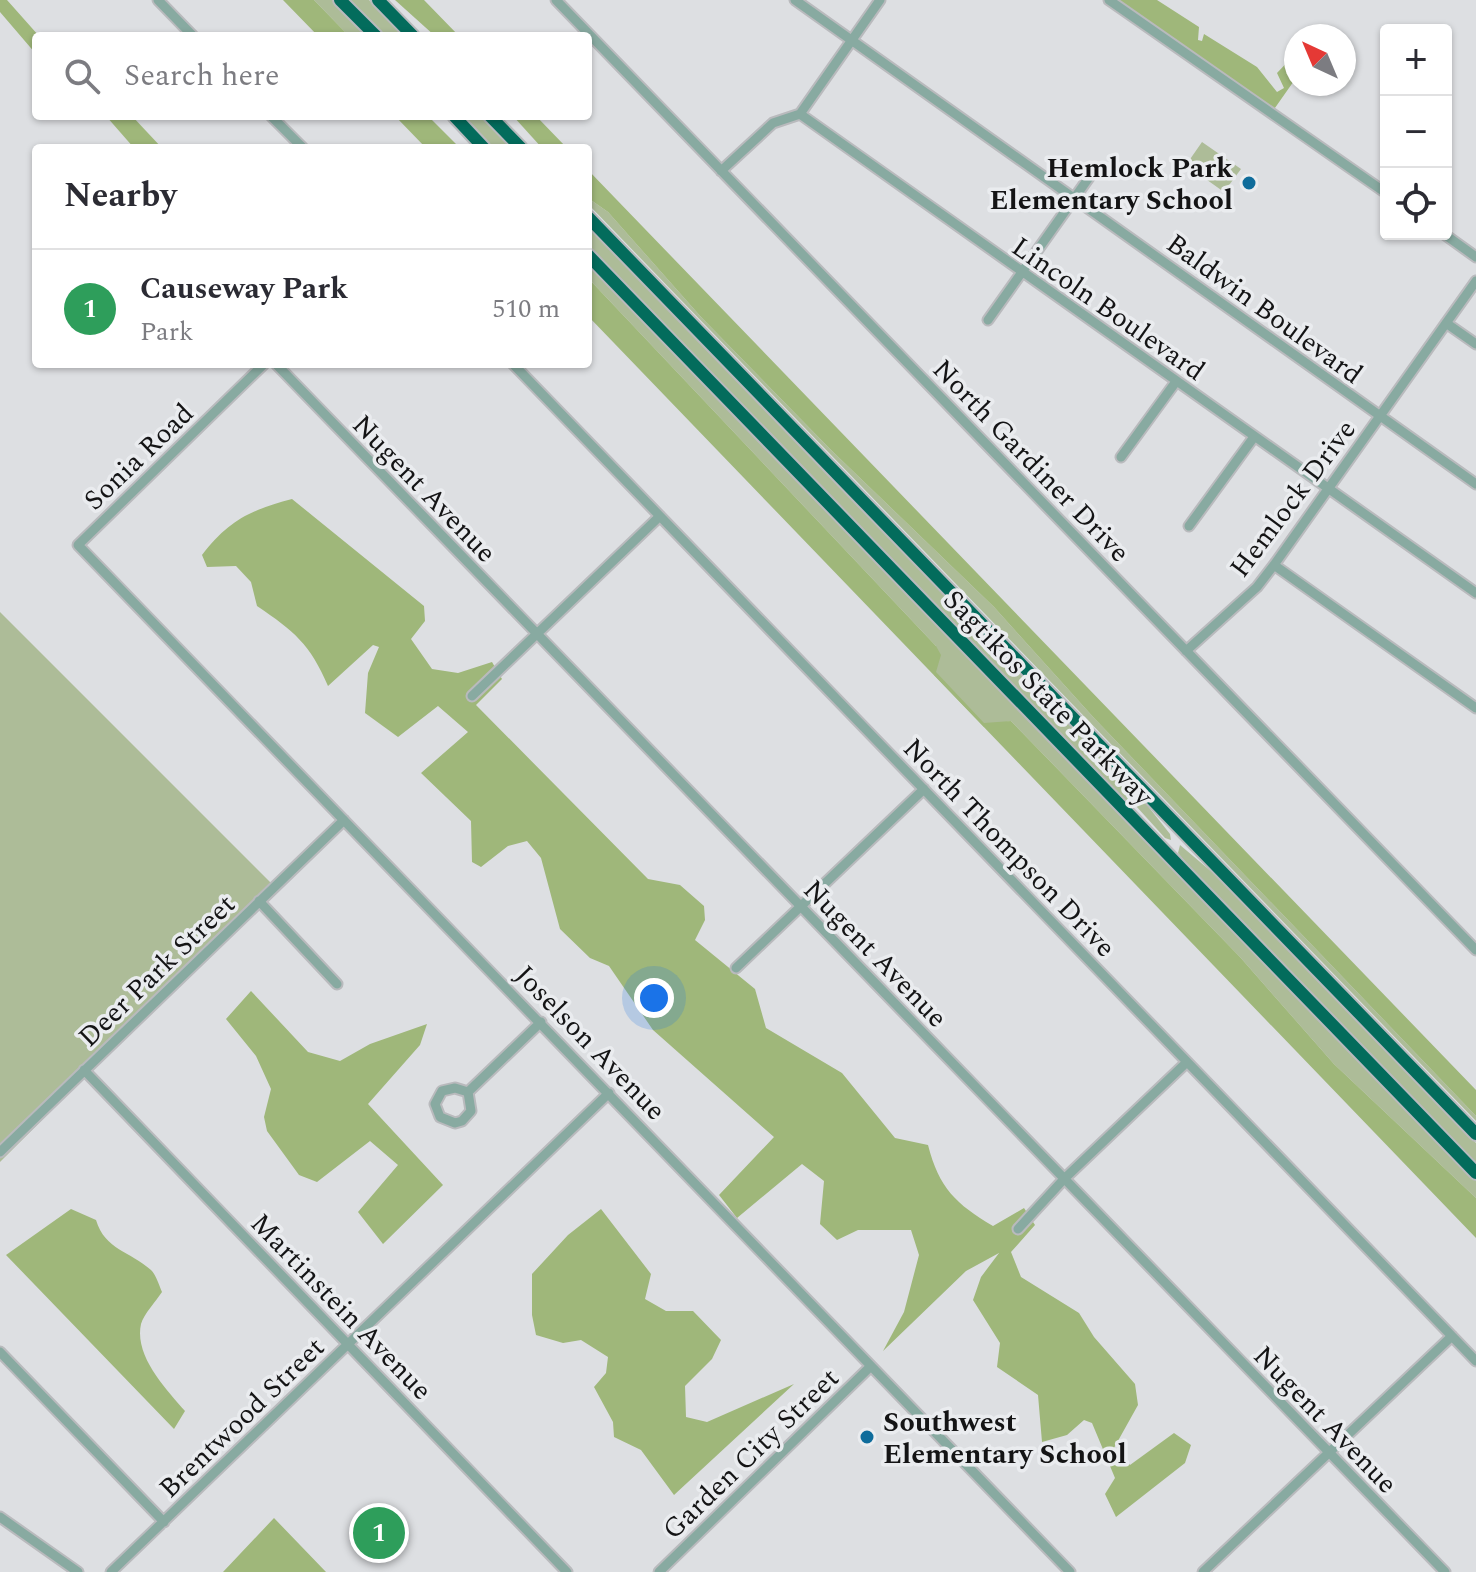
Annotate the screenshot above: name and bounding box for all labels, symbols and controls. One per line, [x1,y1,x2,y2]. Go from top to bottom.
north arrow [1284,24,1356,96]
map controls [1380,24,1452,240]
button: + [1380,24,1452,96]
search box [32,32,592,120]
text: Search here [124,53,280,99]
icon: search [60,54,104,98]
button: − [1380,96,1452,168]
place label: Hemlock Park Elementary School [989,147,1233,222]
button: locate [1380,168,1452,240]
text: Nearby [64,170,177,222]
marker: Hemlock Park Elementary School [1240,174,1258,192]
street label: Baldwin Boulevard [1157,223,1372,395]
street label: Lincoln Boulevard [1002,226,1214,392]
text: Causeway Park [140,266,348,312]
text: 1 [83,289,97,329]
text: 510 m [492,289,560,329]
text: Park [140,312,194,352]
street label: North Gardiner Drive [922,349,1140,573]
street label: Sonia Road [74,393,204,521]
street label: Nugent Avenue [342,405,506,573]
street label: Hemlock Drive [1219,411,1367,587]
street label: Sagtikos State Parkway [933,580,1164,817]
street label: North Thompson Drive [892,728,1126,968]
street label: Nugent Avenue [793,870,957,1038]
street label: Deer Park Street [68,884,246,1058]
street label: Joselson Avenue [504,955,676,1131]
your location [634,978,674,1018]
street label: Martinstein Avenue [240,1203,442,1411]
street label: Brentwood Street [149,1327,335,1509]
street label: Nugent Avenue [1243,1336,1407,1504]
street label: Garden City Street [653,1358,849,1550]
place label: Southwest Elementary School [883,1401,1127,1476]
marker: Southwest Elementary School [858,1428,876,1446]
pin: 1 [353,1503,405,1563]

